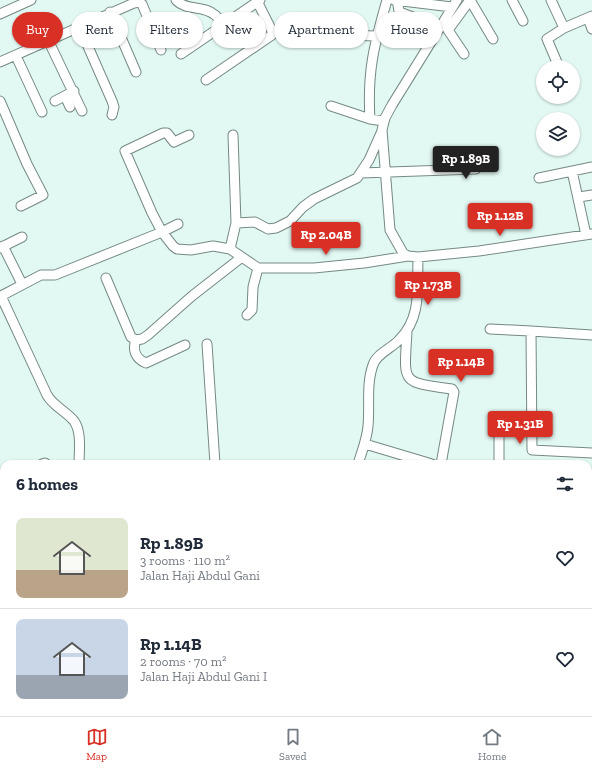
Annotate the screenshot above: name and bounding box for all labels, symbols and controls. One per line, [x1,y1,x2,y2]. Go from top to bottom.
chip: Buy [12,12,63,48]
chip: Rent [71,12,128,48]
chip: Filters [136,12,203,48]
chip: New [211,12,266,48]
chip: Apartment [274,12,368,48]
chip: House [376,12,442,48]
map controls [536,60,580,156]
button: locate [536,60,580,104]
button: layers [536,112,580,156]
pin: Rp 1.89B [425,146,507,180]
text: Rp 1.89B [442,151,490,166]
pin: Rp 1.12B [459,203,541,237]
text: Rp 1.12B [477,208,523,223]
pin: Rp 2.04B [285,222,367,256]
text: Rp 2.04B [300,227,352,242]
pin: Rp 1.73B [387,272,469,306]
text: Rp 1.73B [404,277,452,292]
pin: Rp 1.14B [420,349,502,383]
text: Rp 1.14B [437,354,485,369]
pin: Rp 1.31B [479,411,561,445]
text: Rp 1.31B [497,416,543,431]
icon: filters [554,473,576,495]
text: 6 homes [16,474,78,494]
text: Rp 1.89B [140,533,203,553]
icon: home [48,534,96,582]
icon: heart [554,547,576,569]
text: 3 rooms · 110 m² [140,553,230,568]
text: Jalan Haji Abdul Gani [140,568,260,583]
text: Rp 1.14B [140,634,202,654]
icon: home [48,635,96,683]
icon: heart [554,648,576,670]
text: 2 rooms · 70 m² [140,654,226,669]
text: Jalan Haji Abdul Gani I [140,669,267,684]
tab: Map [86,726,108,763]
tab: Saved [279,726,307,763]
tab: Home [478,726,506,763]

